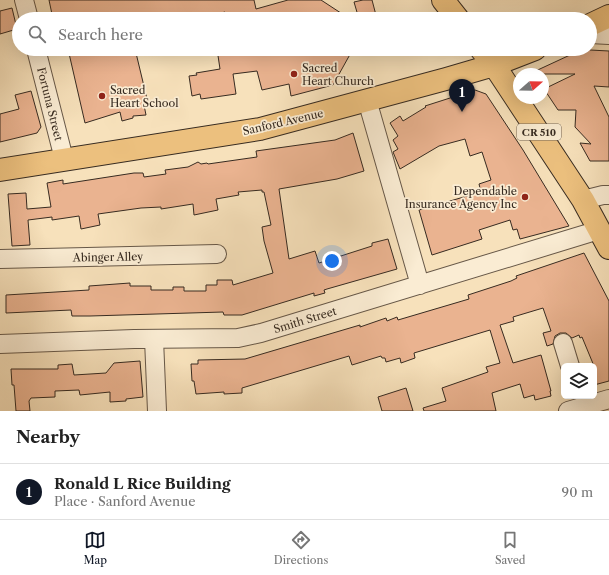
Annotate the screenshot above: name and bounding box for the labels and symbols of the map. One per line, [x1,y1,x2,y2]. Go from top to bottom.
place label: Sacred Heart Church [302,61,374,88]
street label: Fortuna Street [34,66,66,142]
north arrow [513,68,549,104]
marker: Sacred Heart Church [289,69,299,79]
pin: 1 [449,79,475,112]
place label: Sacred Heart School [110,83,179,110]
marker: Sacred Heart School [97,91,107,101]
street label: Sanford Avenue [241,106,325,138]
road number: CR 510 [517,124,561,140]
place label: Dependable Insurance Agency Inc [405,184,517,211]
marker: Dependable Insurance Agency Inc [520,192,530,202]
street label: Abinger Alley [72,249,144,265]
your location [322,251,342,271]
street label: Smith Street [272,304,338,336]

